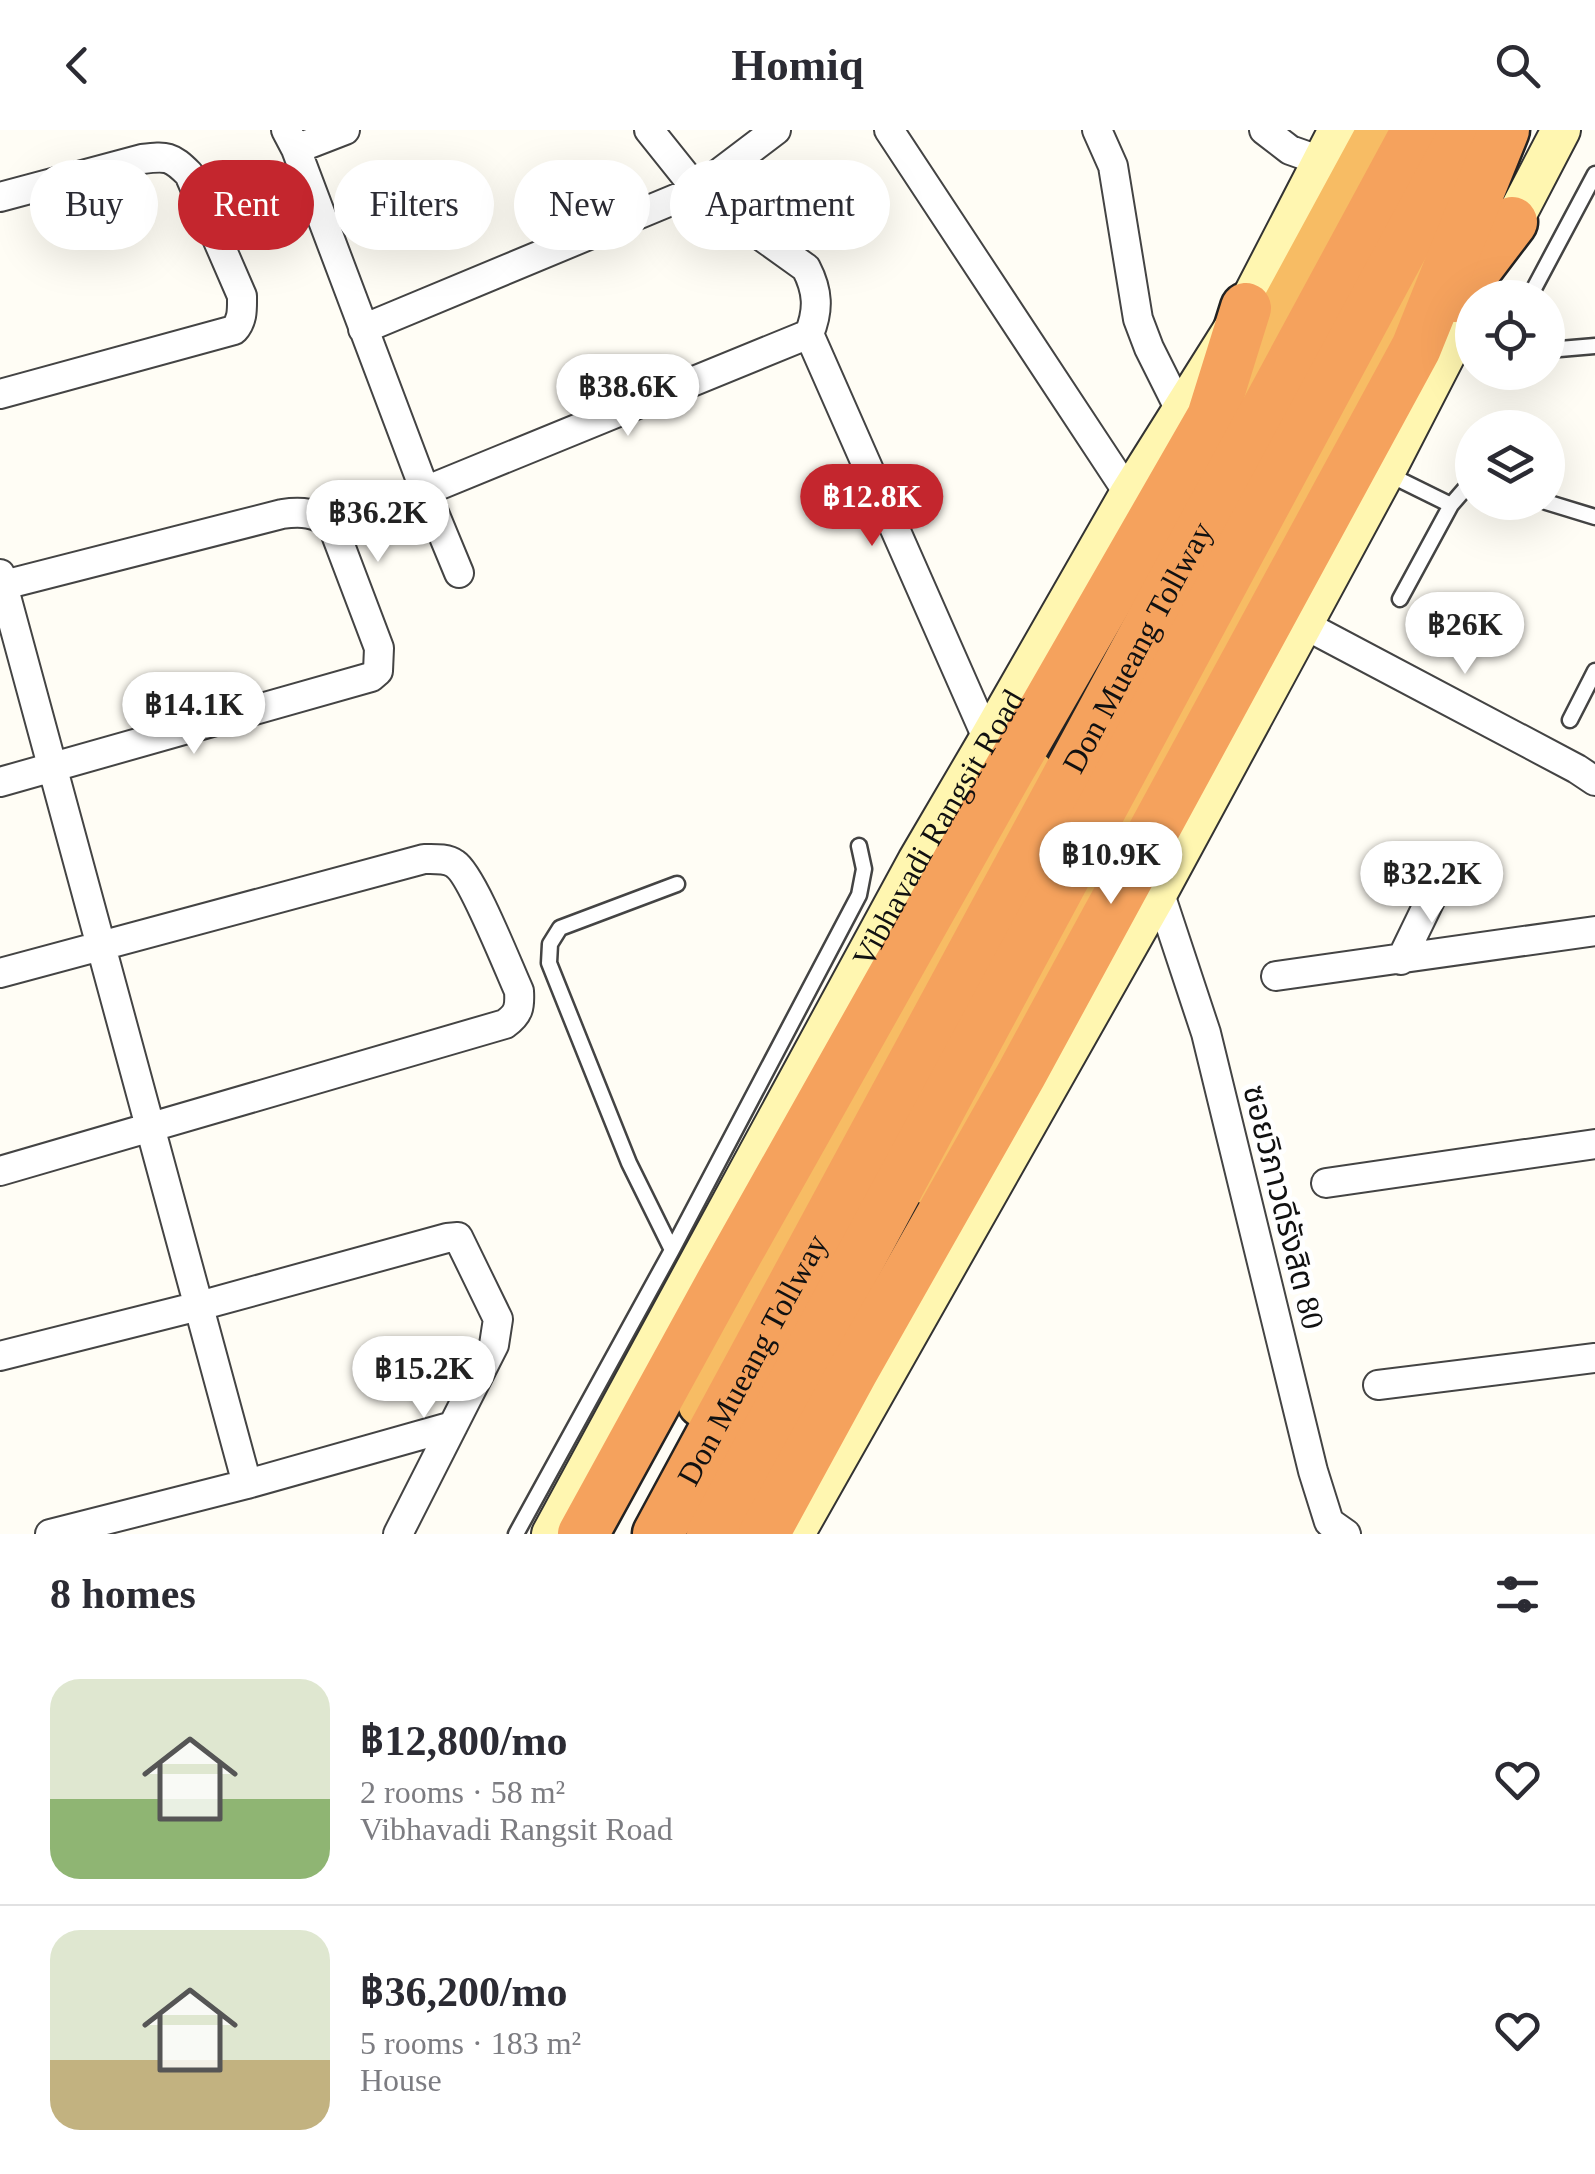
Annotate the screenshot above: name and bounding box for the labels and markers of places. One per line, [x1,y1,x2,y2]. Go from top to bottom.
pin: ฿38.6K [547,354,709,439]
pin: ฿12.8K [791,464,953,549]
pin: ฿36.2K [297,480,459,565]
pin: ฿26K [1406,592,1524,677]
pin: ฿14.1K [113,672,275,757]
pin: ฿10.9K [1030,822,1192,907]
pin: ฿32.2K [1351,841,1513,926]
pin: ฿15.2K [343,1336,505,1421]

